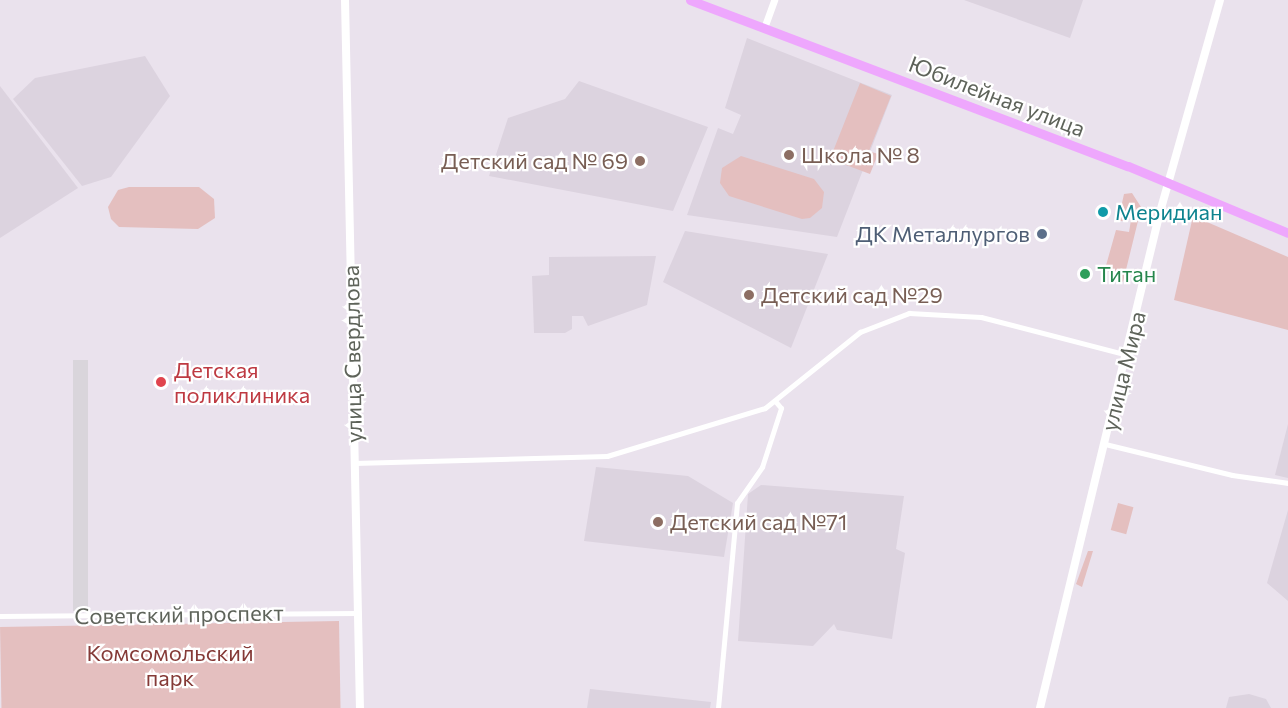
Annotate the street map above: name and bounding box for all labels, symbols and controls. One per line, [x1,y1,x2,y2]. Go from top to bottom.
street label: Юбилейная улица [905,50,1089,142]
place label: Школа № 8 [801,142,920,168]
place label: Детский сад № 69 [441,148,628,174]
marker: Школа № 8 [782,148,796,162]
marker: Детский сад № 69 [633,154,647,168]
place label: Меридиан [1115,199,1223,225]
marker: Меридиан [1096,205,1110,219]
place label: ДК Металлургов [855,221,1030,247]
marker: ДК Металлургов [1035,227,1049,241]
place label: Титан [1097,261,1156,287]
street label: улица Свердлова [337,265,367,443]
marker: Титан [1078,267,1092,281]
place label: Детский сад №29 [761,282,943,308]
marker: Детский сад №29 [742,288,756,302]
street label: улица Мира [1095,308,1151,434]
place label: Детская поликлиника [174,356,310,408]
marker: Детская поликлиника [152,373,170,391]
place label: Детский сад №71 [670,509,847,535]
marker: Детский сад №71 [651,515,665,529]
street label: Советский проспект [74,599,284,629]
park label: Комсомольский парк [86,639,254,690]

